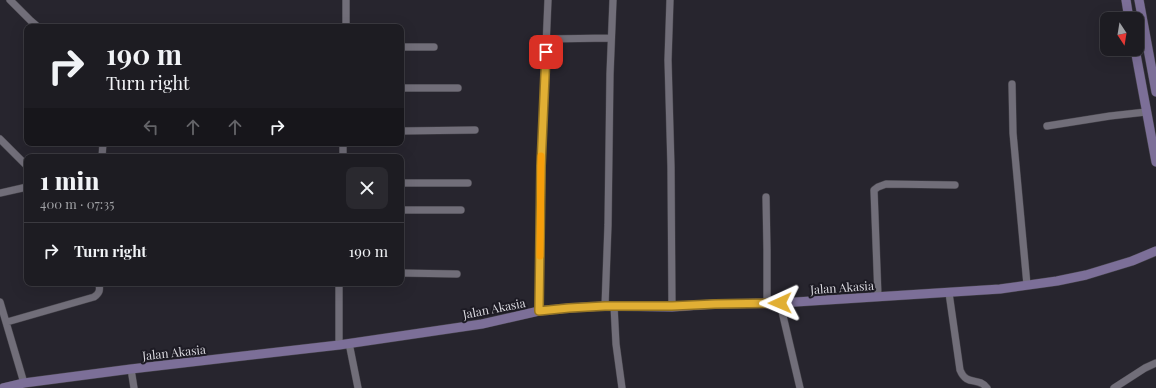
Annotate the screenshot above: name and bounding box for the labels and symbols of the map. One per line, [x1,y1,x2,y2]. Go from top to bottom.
north arrow [1100,12,1144,56]
pin [529,35,563,69]
street label: Jalan Akasia [809,277,874,297]
position arrow [759,282,801,324]
street label: Jalan Akasia [460,294,527,322]
street label: Jalan Akasia [141,341,207,363]

